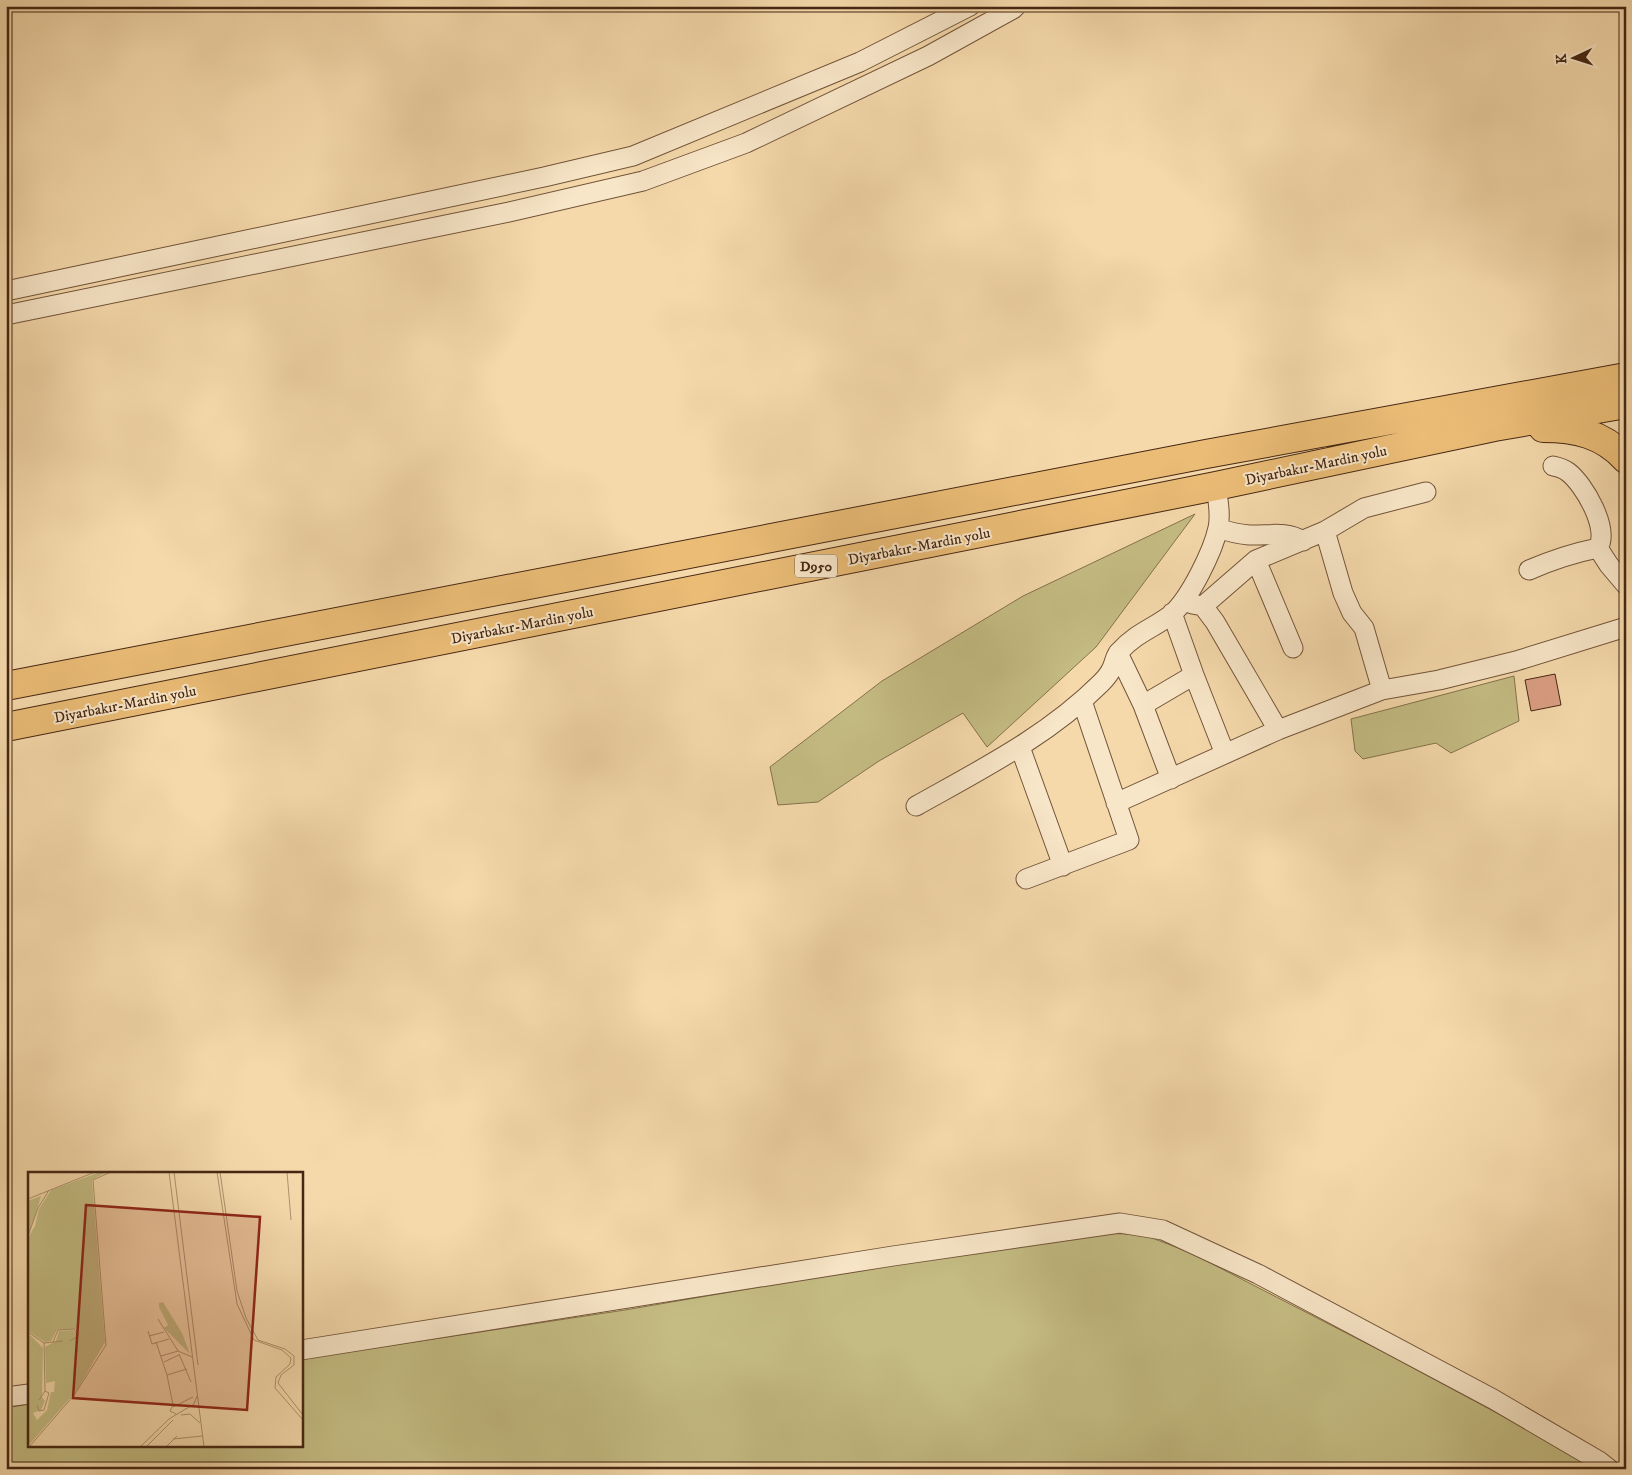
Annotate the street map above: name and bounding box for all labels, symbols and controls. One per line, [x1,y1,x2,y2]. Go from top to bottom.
north arrow [1550,32,1600,82]
text: K [1553,52,1571,64]
street label: Diyarbakır-Mardin yolu [1243,441,1389,490]
street label: Diyarbakır-Mardin yolu [846,523,992,570]
road number: D950 [795,554,837,578]
street label: Diyarbakır-Mardin yolu [449,602,595,649]
street label: Diyarbakır-Mardin yolu [52,681,198,728]
inset map [28,1172,302,1448]

